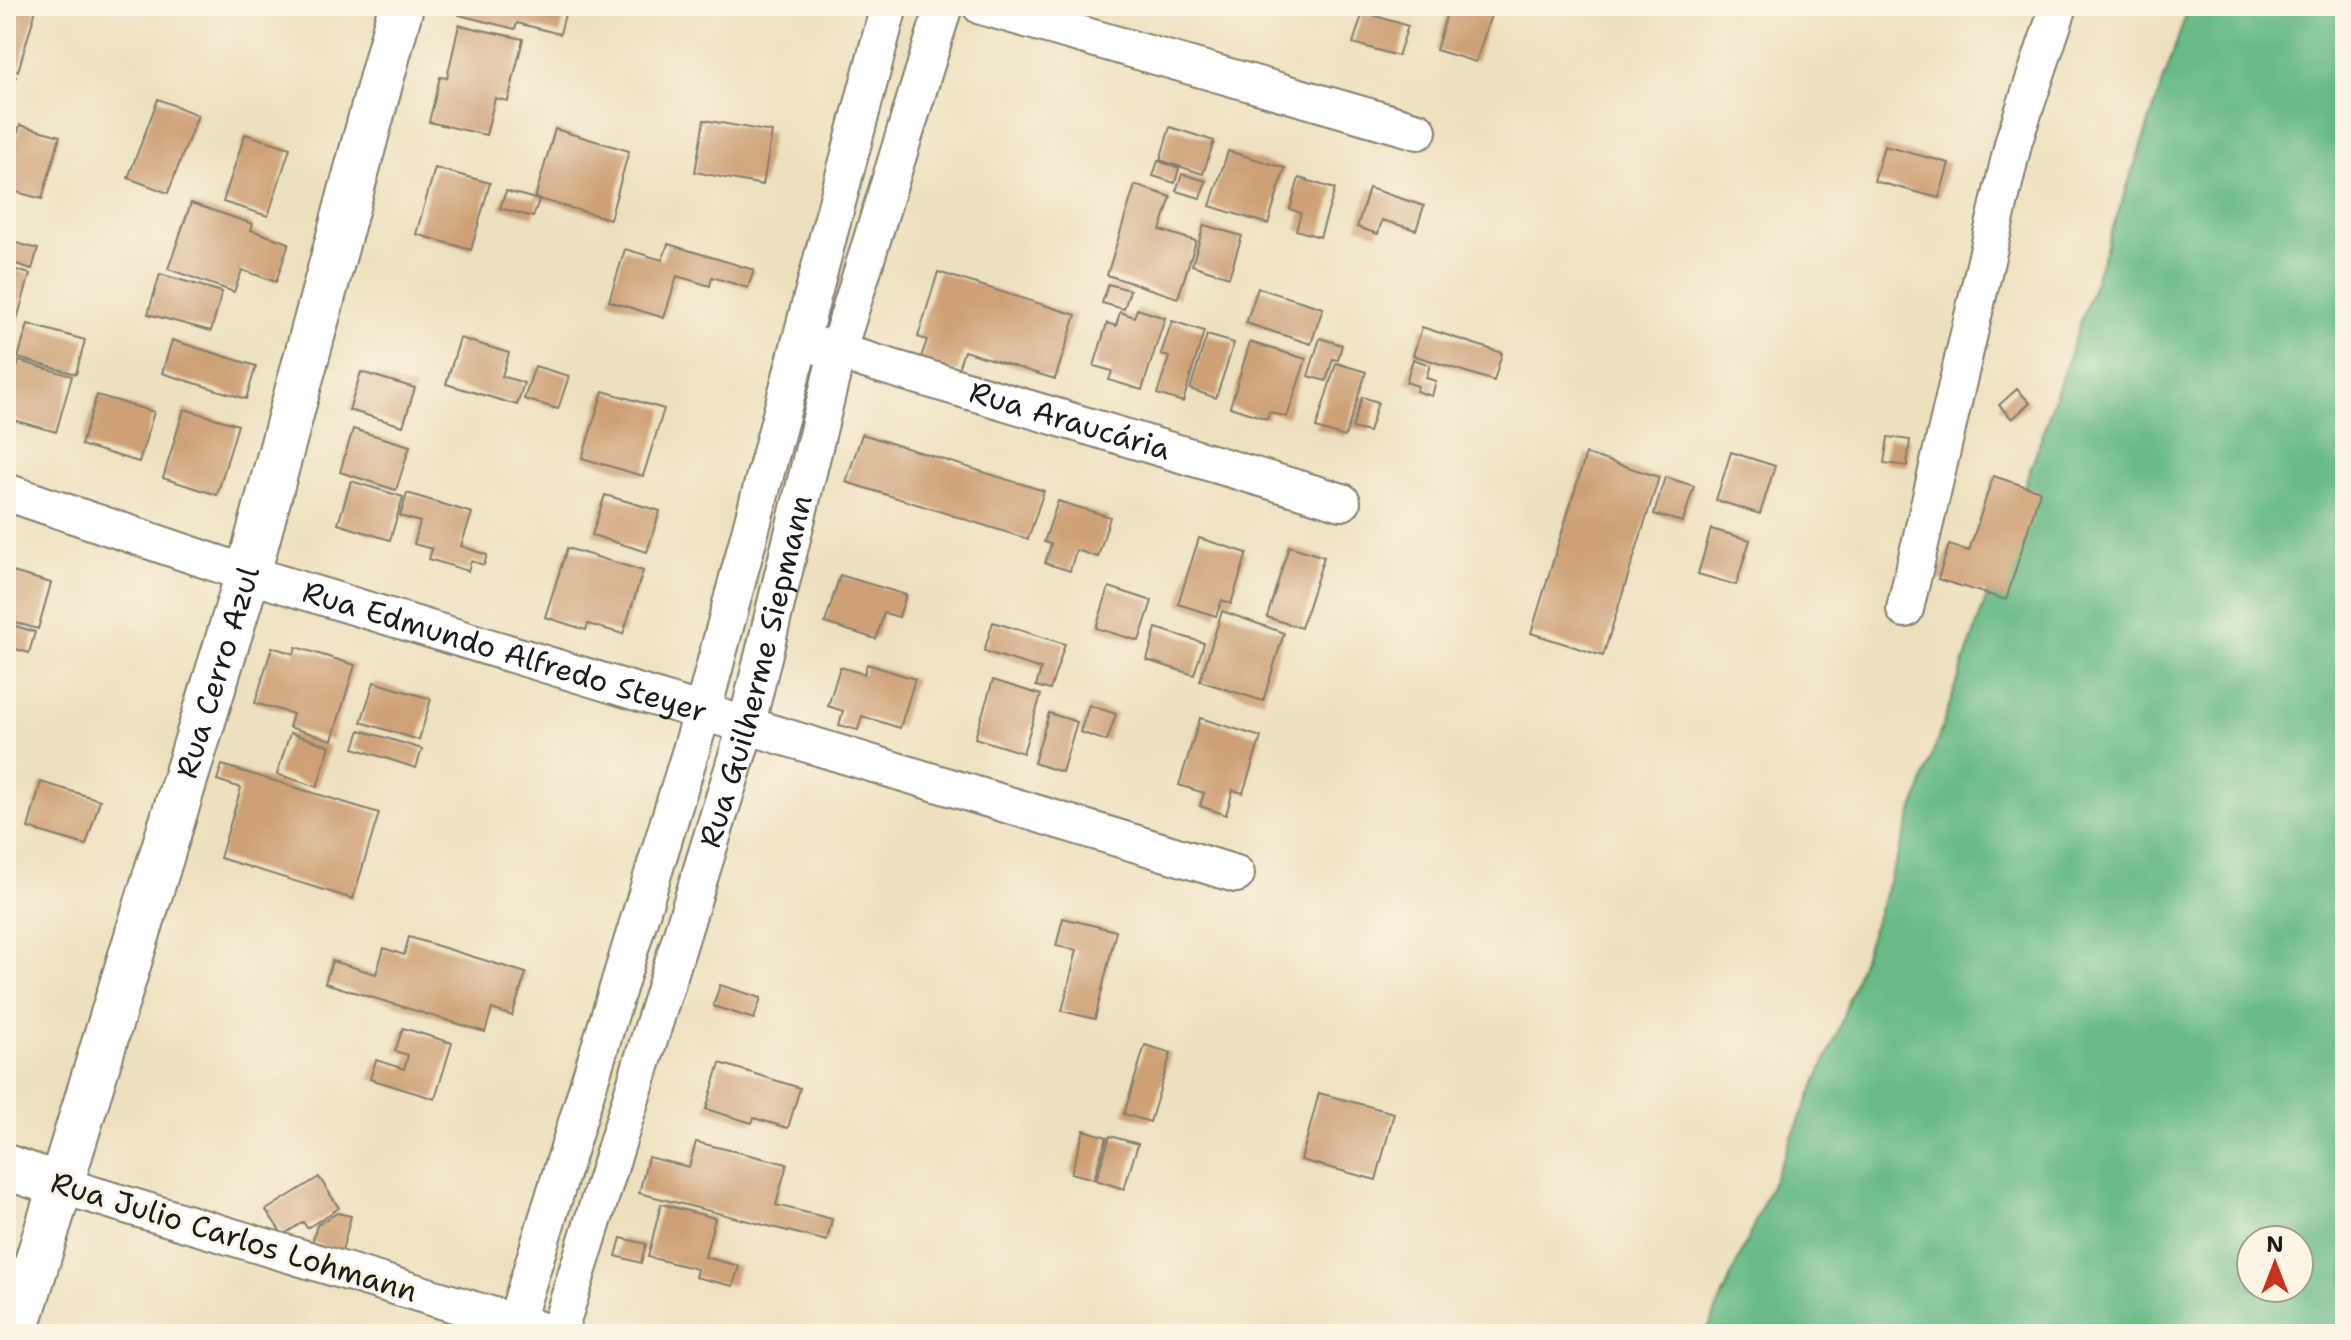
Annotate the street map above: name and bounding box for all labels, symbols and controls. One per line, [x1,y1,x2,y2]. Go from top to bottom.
street label: Rua Araucária [965,371,1176,470]
street label: Rua Guilherme Siepmann [689,490,822,853]
street label: Rua Cerro Azul [166,562,269,783]
street label: Rua Edmundo Alfredo Steyer [298,571,712,732]
street label: Rua Julio Carlos Lohmann [46,1161,422,1312]
north arrow [2235,1224,2315,1304]
text: N [2266,1230,2284,1259]

